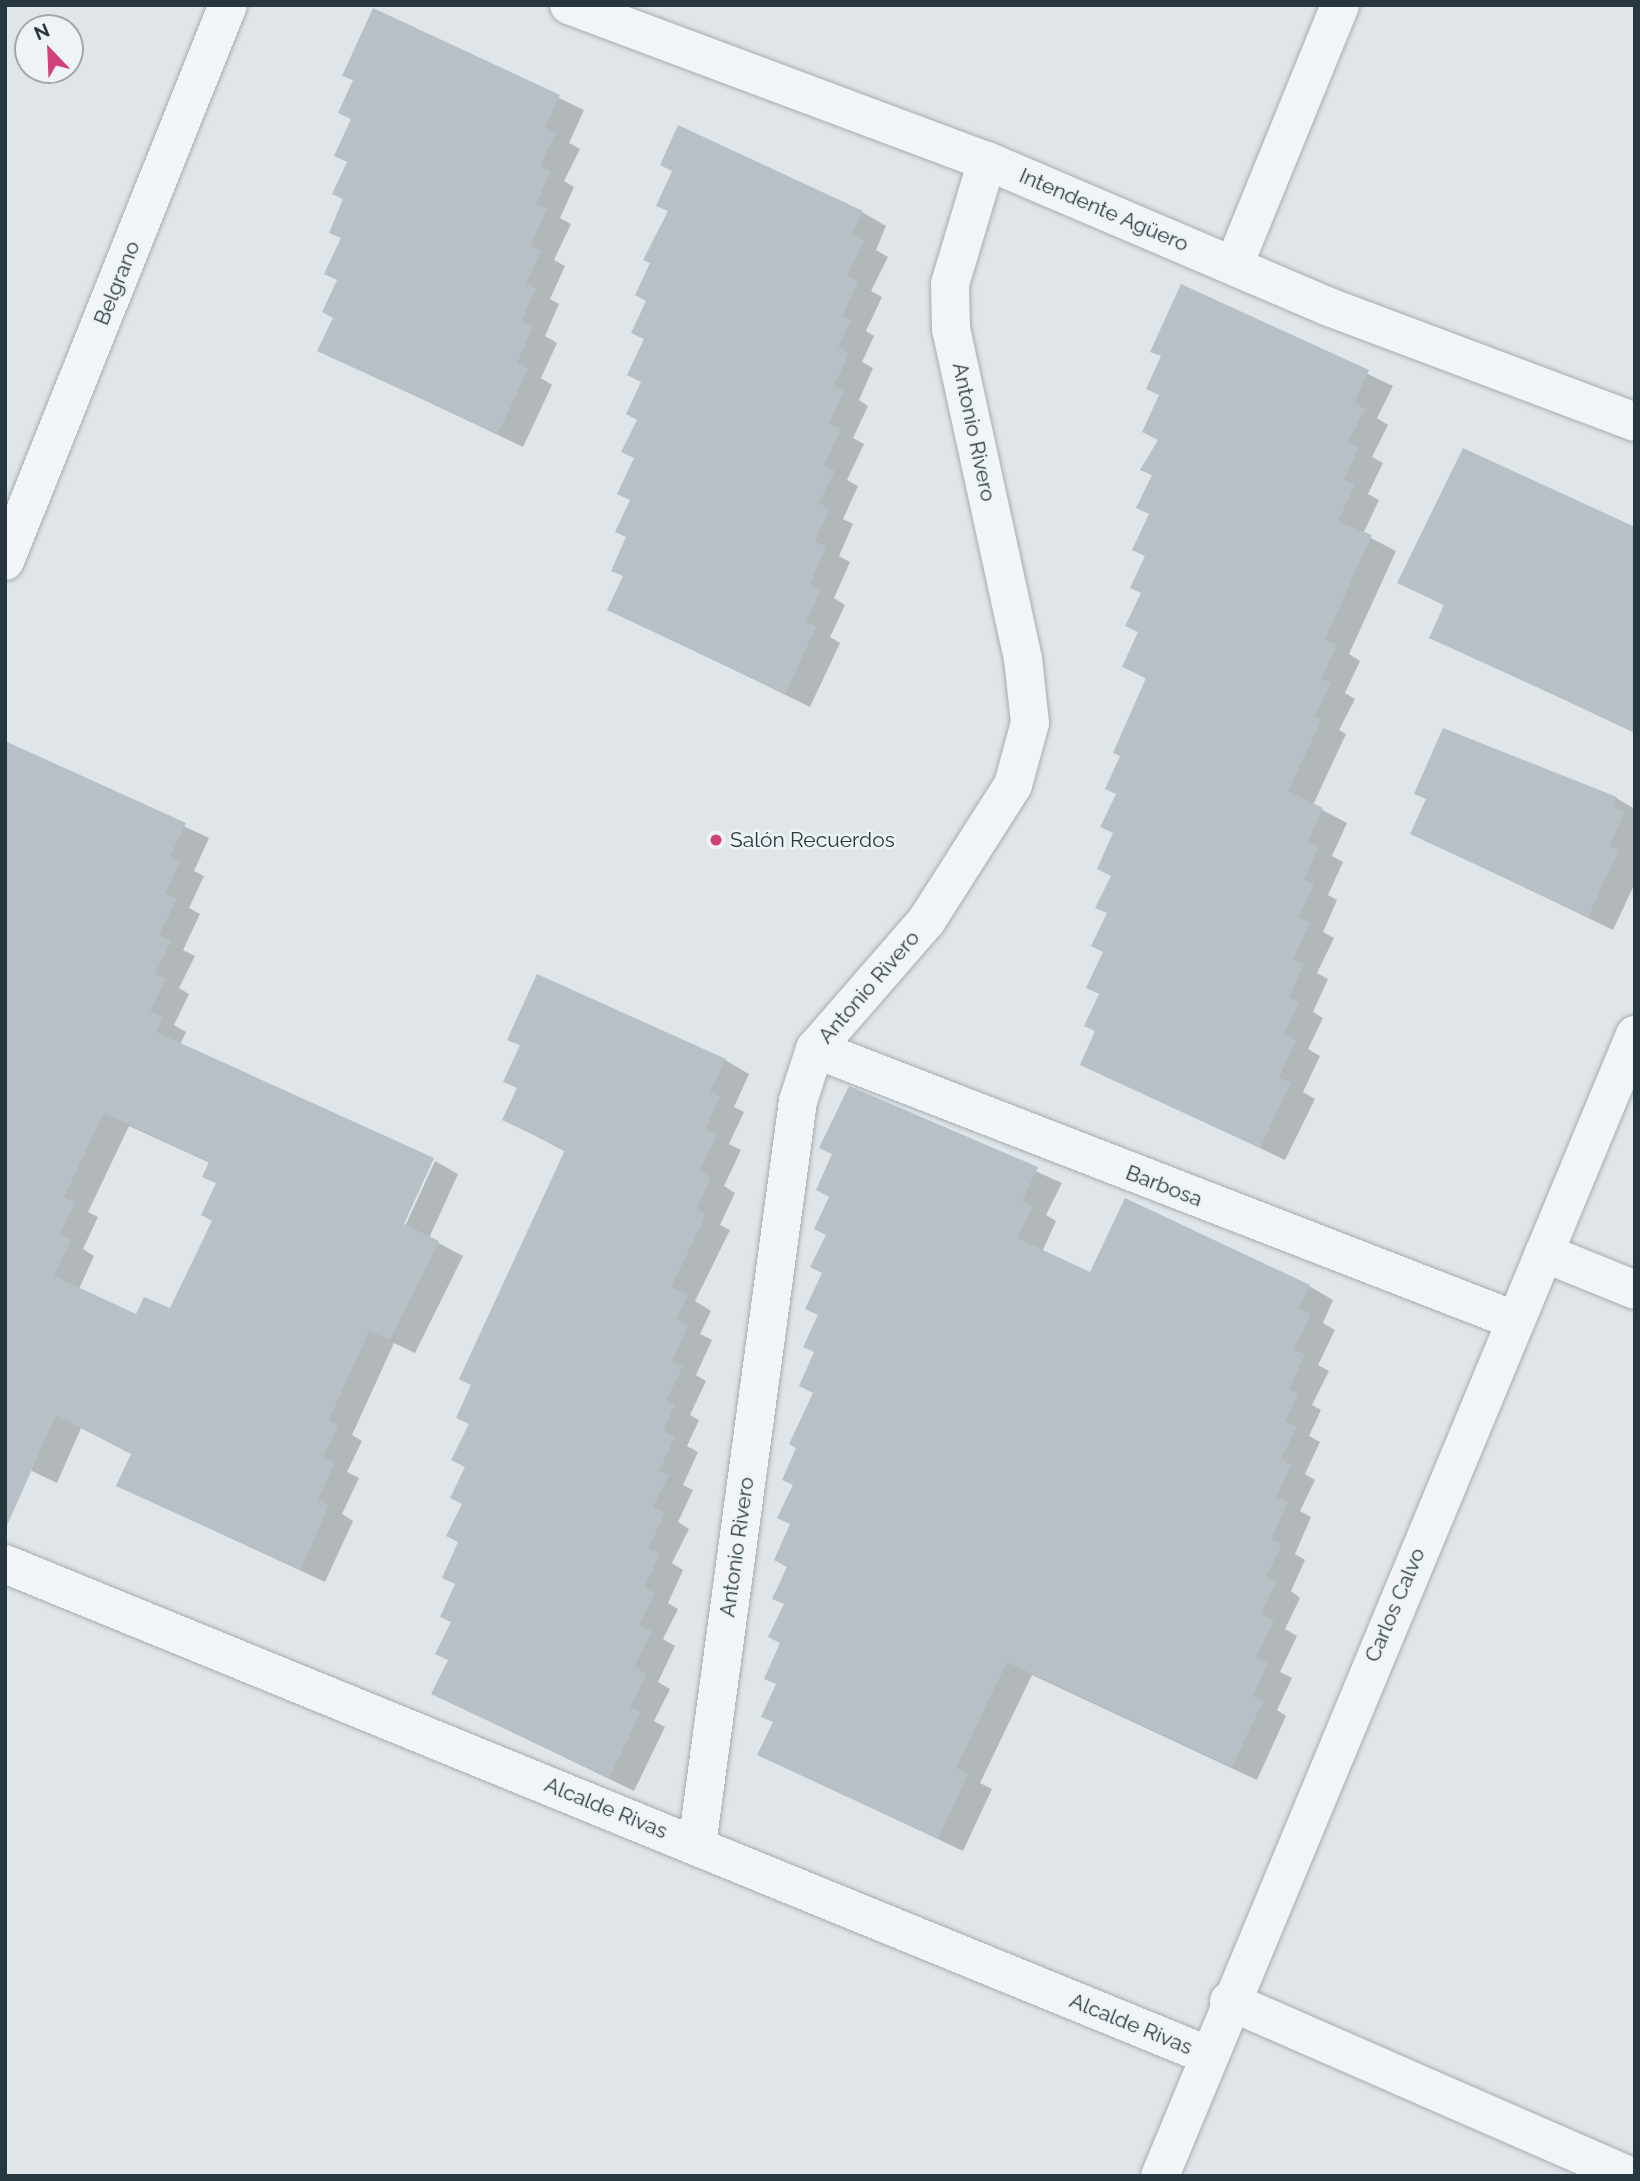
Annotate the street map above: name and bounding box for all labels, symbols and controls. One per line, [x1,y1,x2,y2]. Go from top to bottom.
north arrow [14,14,84,84]
text: N [31,19,53,44]
street label: Intendente Agüero [1015,163,1193,257]
street label: Belgrano [89,237,145,329]
street label: Antonio Rivero [947,360,1001,504]
place label: Salón Recuerdos [730,827,895,853]
marker: Salón Recuerdos [708,832,724,848]
street label: Antonio Rivero [813,925,925,1049]
street label: Barbosa [1122,1160,1206,1212]
street label: Antonio Rivero [715,1475,759,1619]
street label: Carlos Calvo [1360,1544,1430,1666]
street label: Alcalde Rivas [541,1772,671,1844]
street label: Alcalde Rivas [1066,1988,1196,2060]

